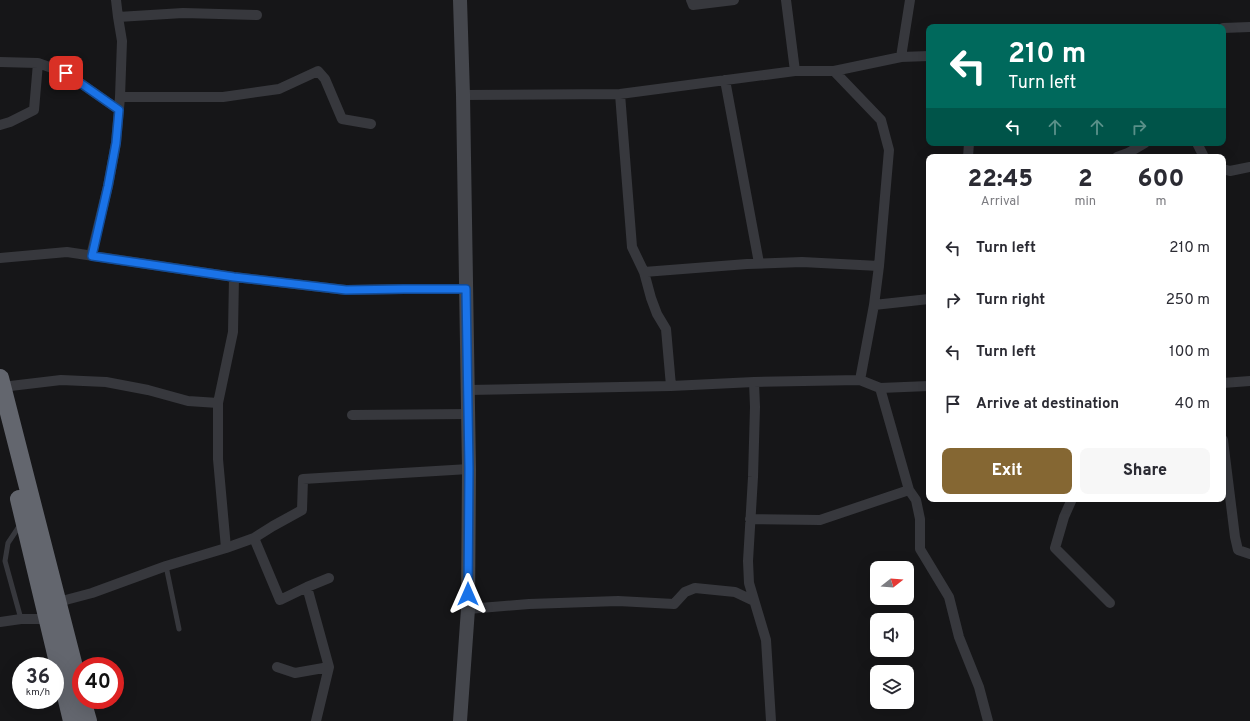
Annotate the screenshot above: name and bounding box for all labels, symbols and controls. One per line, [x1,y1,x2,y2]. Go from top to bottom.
text: 210 m [1008,37,1086,73]
icon: left [942,40,994,92]
pin [49,56,83,90]
icon: arrive [55,62,77,84]
text: Turn left [1008,72,1076,95]
icon: left [1002,116,1024,138]
icon: ahead [1044,116,1066,138]
icon: ahead [1086,116,1108,138]
icon: right [1128,116,1150,138]
text: 22:45 [967,165,1033,195]
text: 2 [1078,165,1093,195]
text: 600 [1138,165,1184,195]
text: Arrival [981,194,1020,210]
text: min [1074,194,1096,210]
text: m [1156,194,1167,210]
icon: left [942,237,964,259]
text: Turn left [976,239,1036,258]
text: 210 m [1169,239,1210,258]
icon: right [942,289,964,311]
text: Turn right [976,291,1045,310]
text: 250 m [1166,291,1210,310]
icon: left [942,341,964,363]
text: Turn left [976,343,1036,362]
text: 100 m [1169,343,1210,362]
icon: arrive [942,393,964,415]
text: Arrive at destination [976,395,1119,414]
text: 40 m [1175,395,1210,414]
button: Exit [942,448,1072,494]
button: Share [1080,448,1210,494]
north arrow [870,561,914,605]
map controls [870,561,914,709]
position arrow [447,573,489,615]
button: sound [870,613,914,657]
speed limit sign: 40 [72,657,124,709]
text: 36 [26,665,50,691]
button: layers [870,665,914,709]
text: km/h [26,686,50,699]

